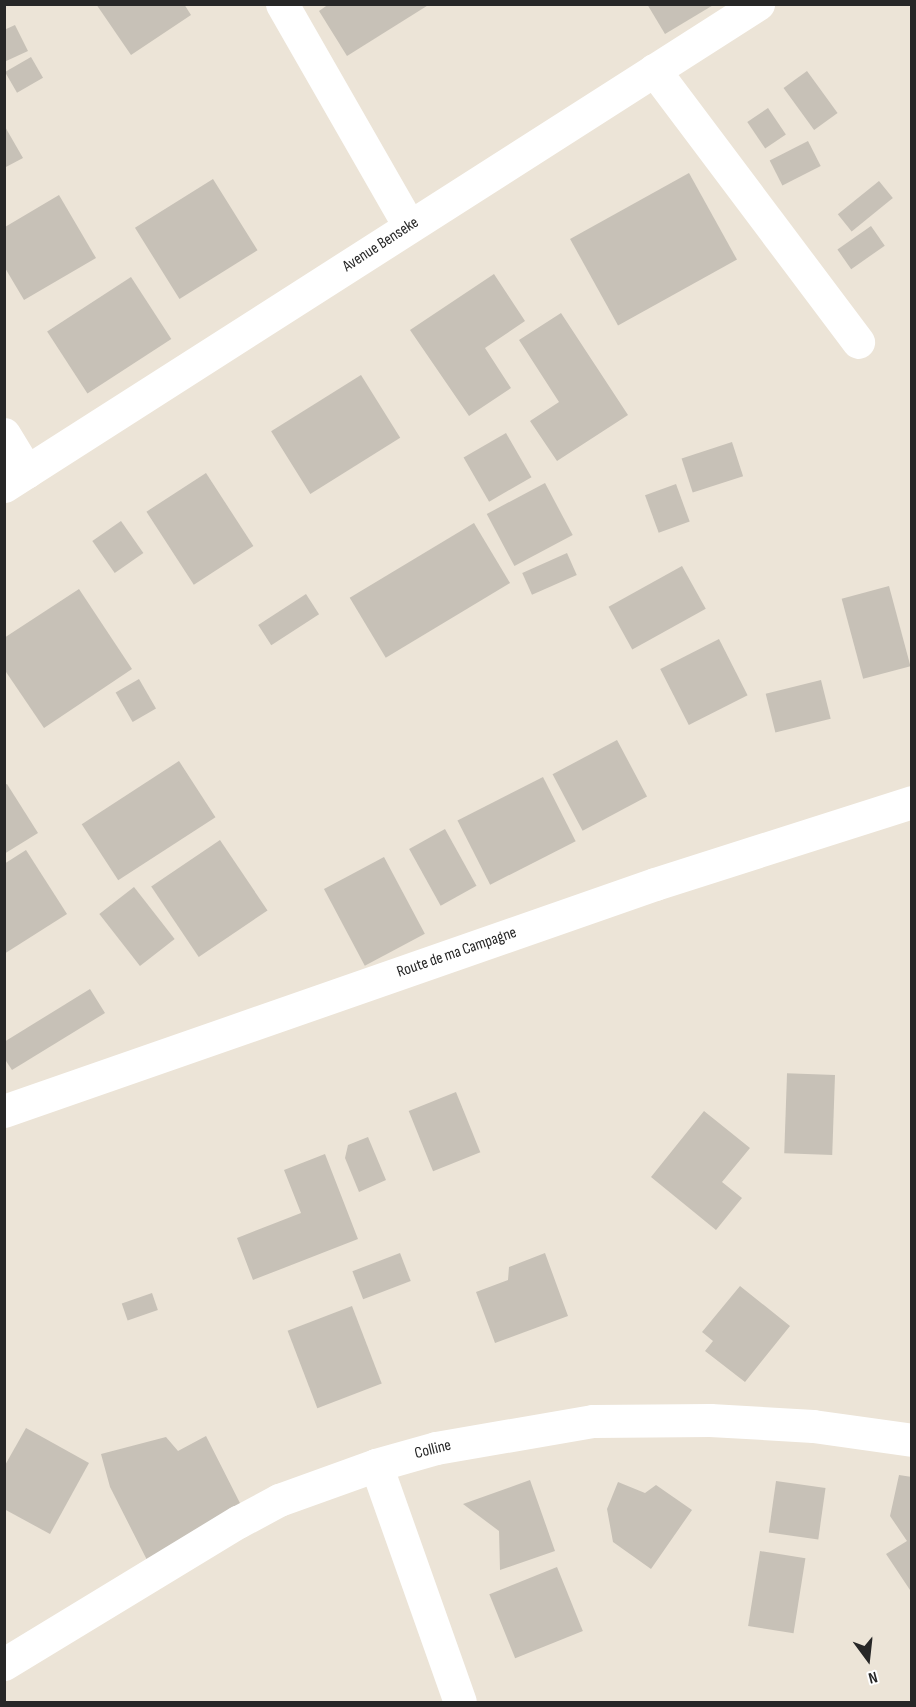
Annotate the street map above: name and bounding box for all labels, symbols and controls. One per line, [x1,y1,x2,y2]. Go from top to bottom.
street label: Avenue Benseke [339,213,423,277]
street label: Route de ma Campagne [395,924,519,982]
street label: Colline [413,1436,453,1464]
north arrow [838,1629,898,1689]
text: N [866,1667,879,1687]

